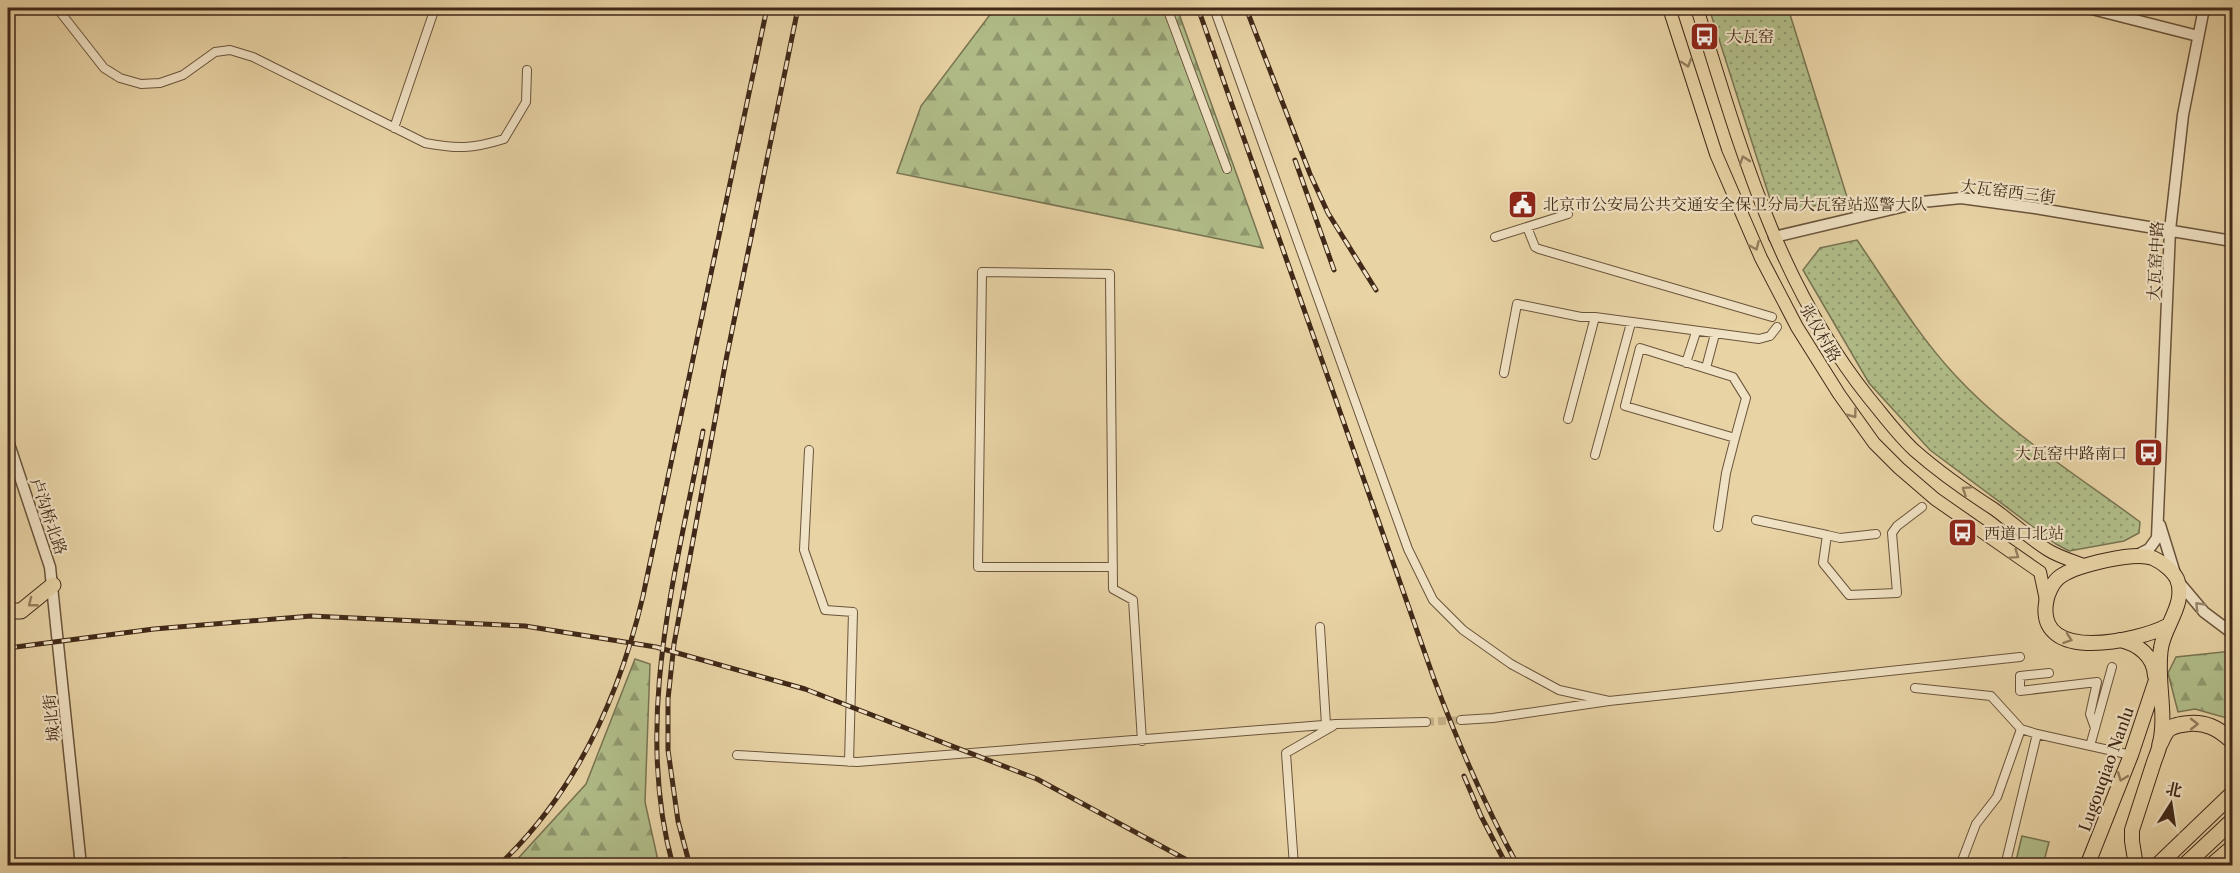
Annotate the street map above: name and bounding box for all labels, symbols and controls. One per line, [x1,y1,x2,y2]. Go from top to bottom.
bus stop icon: 大瓦窑 [1689,20,1721,52]
place label: 大瓦窑 [1726,26,1774,46]
one-way arrow [1680,57,1692,68]
one-way arrow [1739,155,1752,165]
street label: 大瓦窑西三街 [1959,175,2057,207]
public building icon: 北京市公安局公共交通安全保卫分局大瓦窑站巡警大队 [1506,188,1538,220]
place label: 北京市公安局公共交通安全保卫分局大瓦窑站巡警大队 [1543,194,1927,214]
street label: 大瓦窑中路 [2143,221,2167,301]
one-way arrow [1748,239,1760,250]
street label: 张仪村路 [1796,300,1846,366]
one-way arrow [1846,407,1857,418]
bus stop icon: 大瓦窑中路南口 [2132,437,2164,469]
place label: 大瓦窑中路南口 [2015,443,2127,463]
street label: 卢沟桥北路 [27,475,71,557]
one-way arrow [1961,487,1972,498]
bus stop icon: 西道口北站 [1947,517,1979,549]
place label: 西道口北站 [1984,523,2064,543]
one-way arrow [2008,548,2019,559]
one-way arrow [28,595,39,606]
one-way arrow [2195,602,2206,613]
one-way arrow [2062,632,2073,645]
street label: 城北街 [39,693,63,743]
street label: Lugouqiao Nanlu [2074,704,2138,834]
one-way arrow [2190,718,2199,730]
one-way arrow [2117,771,2129,782]
north arrow [2141,774,2201,834]
text: 北 [2164,778,2184,801]

